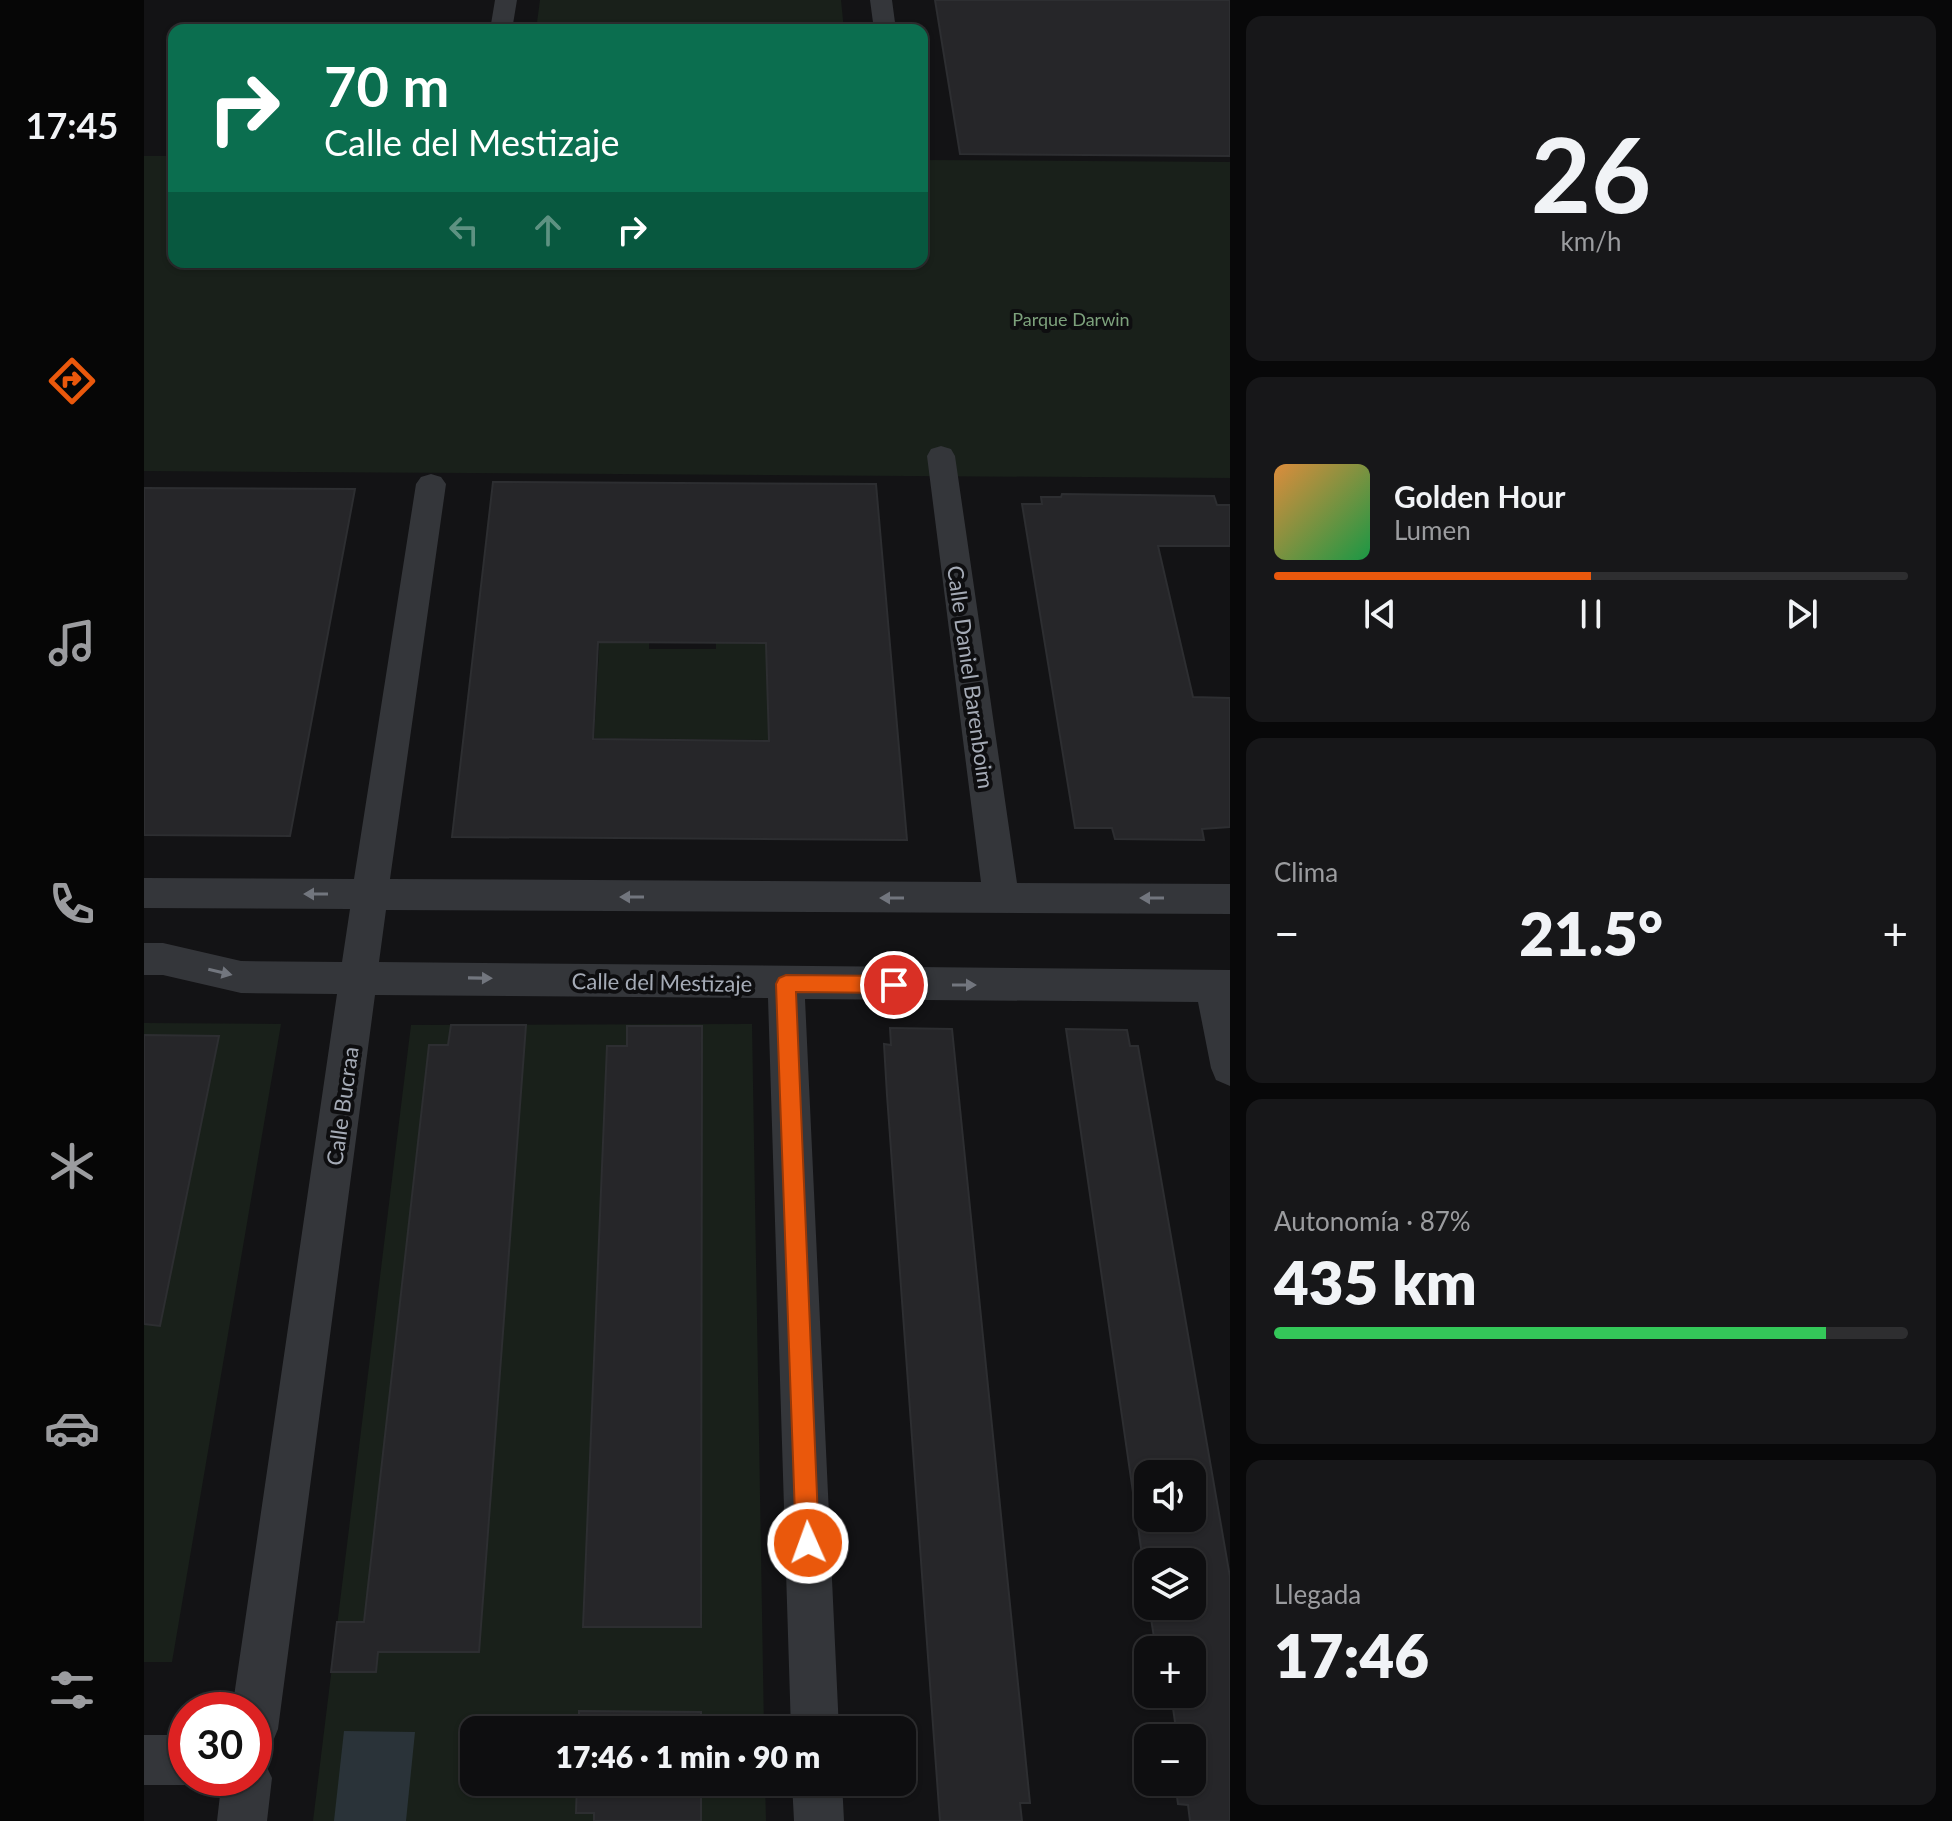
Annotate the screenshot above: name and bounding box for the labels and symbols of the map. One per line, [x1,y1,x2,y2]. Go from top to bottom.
park label: Parque Darwin [1012,308,1130,330]
street label: Calle Daniel Barenboim [942,564,1000,790]
one-way arrow [303,888,328,900]
one-way arrow [619,890,644,903]
one-way arrow [879,892,904,904]
one-way arrow [1139,892,1164,904]
pin [860,951,928,1019]
one-way arrow [208,966,233,979]
street label: Calle del Mestizaje [571,967,753,997]
one-way arrow [468,972,493,985]
one-way arrow [952,979,977,991]
street label: Calle Bucraa [320,1045,364,1167]
position arrow [766,1501,850,1585]
speed limit sign: 30 [168,1692,272,1796]

